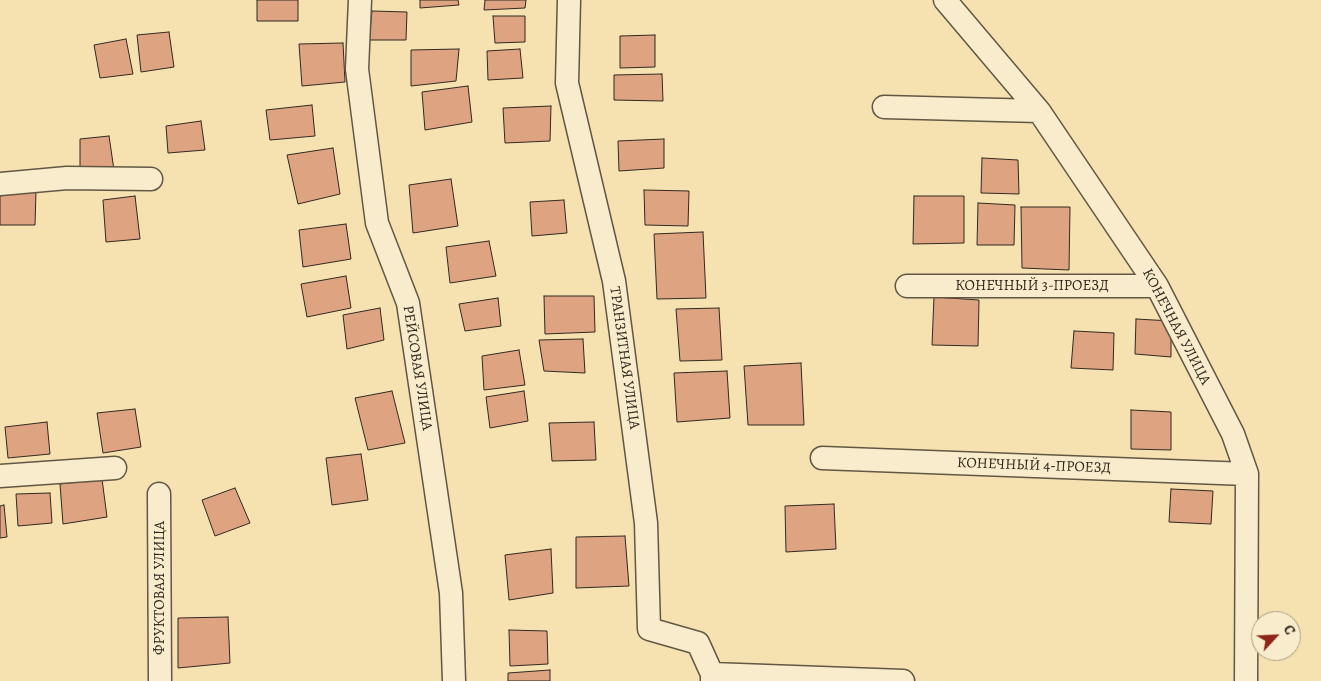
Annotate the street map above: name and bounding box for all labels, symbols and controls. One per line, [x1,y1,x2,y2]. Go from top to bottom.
street label: КОНЕЧНАЯ УЛИЦА [1138,266,1214,388]
street label: КОНЕЧНЫЙ 3-ПРОЕЗД [955,277,1109,295]
street label: ТРАНЗИТНАЯ УЛИЦА [605,286,643,430]
street label: РЕЙСОВАЯ УЛИЦА [398,304,436,432]
street label: КОНЕЧНЫЙ 4-ПРОЕЗД [957,454,1111,478]
street label: ФРУКТОВАЯ УЛИЦА [151,521,169,655]
north arrow [1251,611,1301,661]
text: С [1279,622,1300,638]

